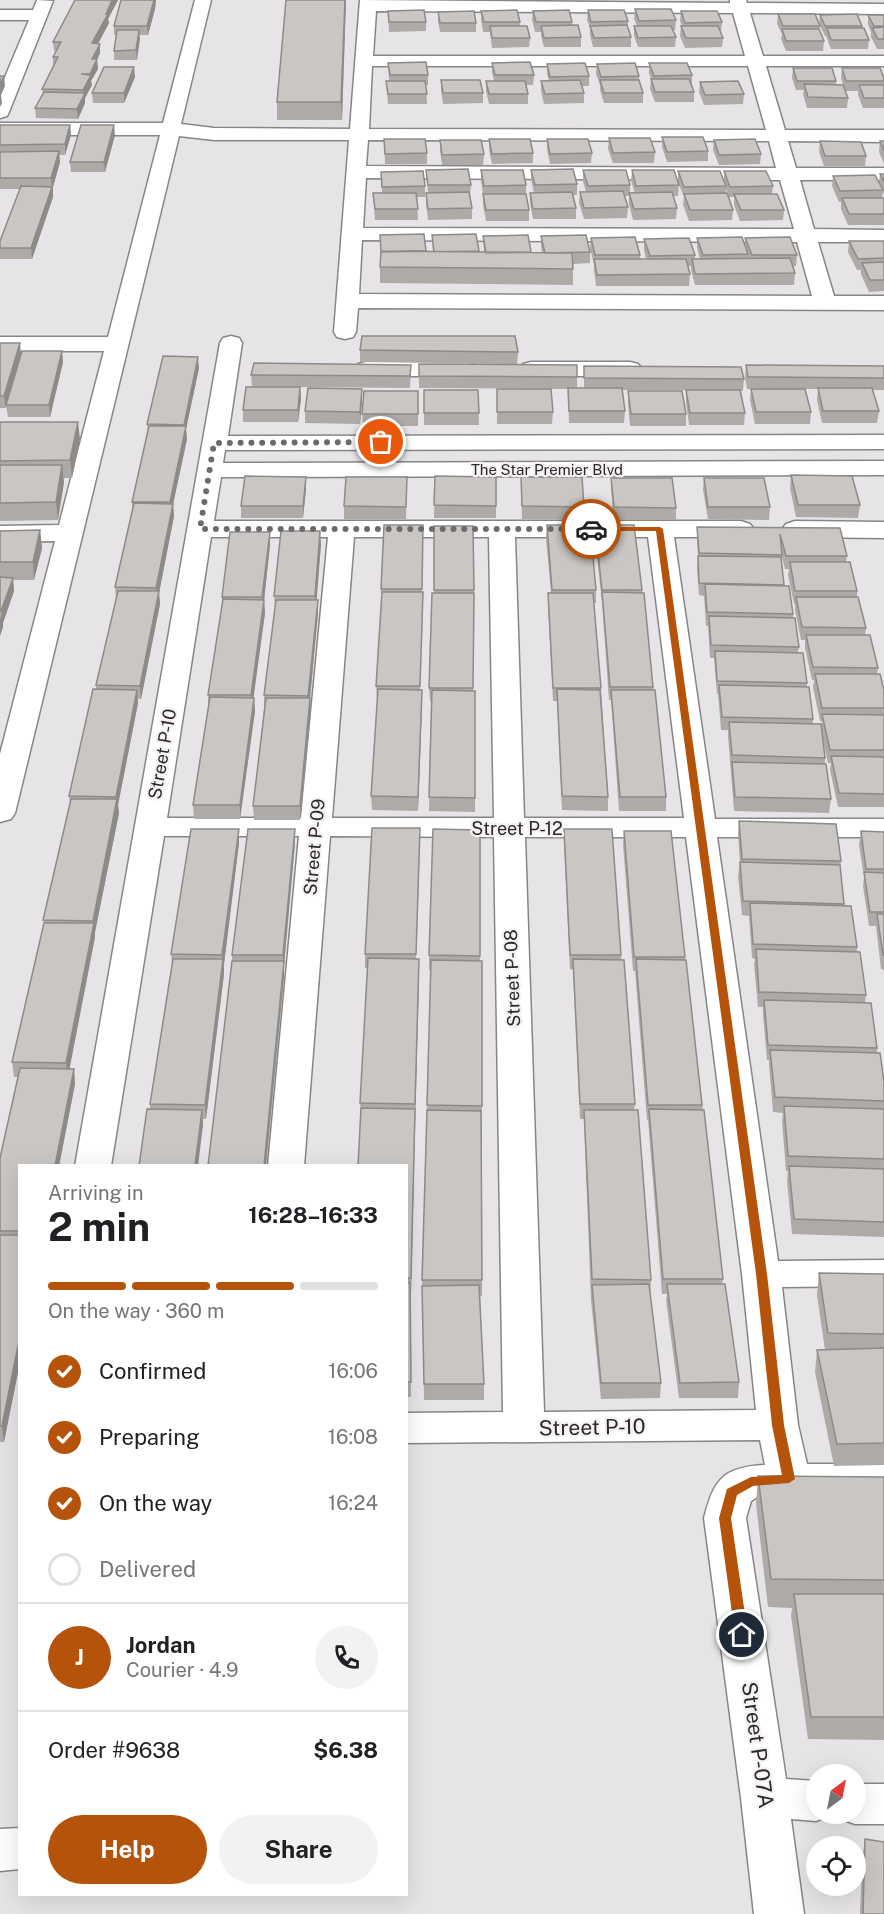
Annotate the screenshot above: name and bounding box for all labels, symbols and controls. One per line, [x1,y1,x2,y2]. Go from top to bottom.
pin [355,416,406,467]
icon: bag [364,425,397,458]
street label: The Star Premier Blvd [471,461,623,478]
courier [561,499,621,559]
icon: car [575,513,608,546]
street label: Street P-10 [144,707,180,801]
street label: Street P-09 [299,798,329,896]
street label: Street P-12 [471,818,563,839]
street label: Street P-08 [500,929,524,1027]
text: Arriving in [48,1181,143,1205]
text: 16:28–16:33 [248,1202,378,1228]
text: 2 min [48,1204,150,1250]
text: On the way · 360 m [48,1299,224,1323]
icon: check [48,1355,81,1388]
text: Confirmed [99,1358,206,1384]
text: 16:06 [328,1359,378,1383]
street label: Street P-10 [538,1414,646,1440]
icon: check [48,1421,81,1454]
text: Preparing [99,1424,200,1450]
text: 16:08 [328,1425,378,1449]
icon: check [48,1487,81,1520]
text: On the way [99,1490,212,1516]
text: 16:24 [328,1491,378,1515]
text: Delivered [99,1556,196,1582]
pin [716,1609,767,1660]
icon: home [725,1618,758,1651]
button: phone [315,1626,378,1689]
text: Jordan [126,1632,195,1658]
text: J [75,1644,84,1670]
text: Courier · 4.9 [126,1658,238,1682]
street label: Street P-07A [737,1680,779,1810]
text: Order #9638 [48,1737,180,1763]
text: $6.38 [313,1737,378,1763]
north arrow [806,1764,866,1824]
map controls [806,1764,866,1896]
button: Help [48,1815,207,1884]
button: Share [219,1815,378,1884]
button: locate [806,1836,866,1896]

